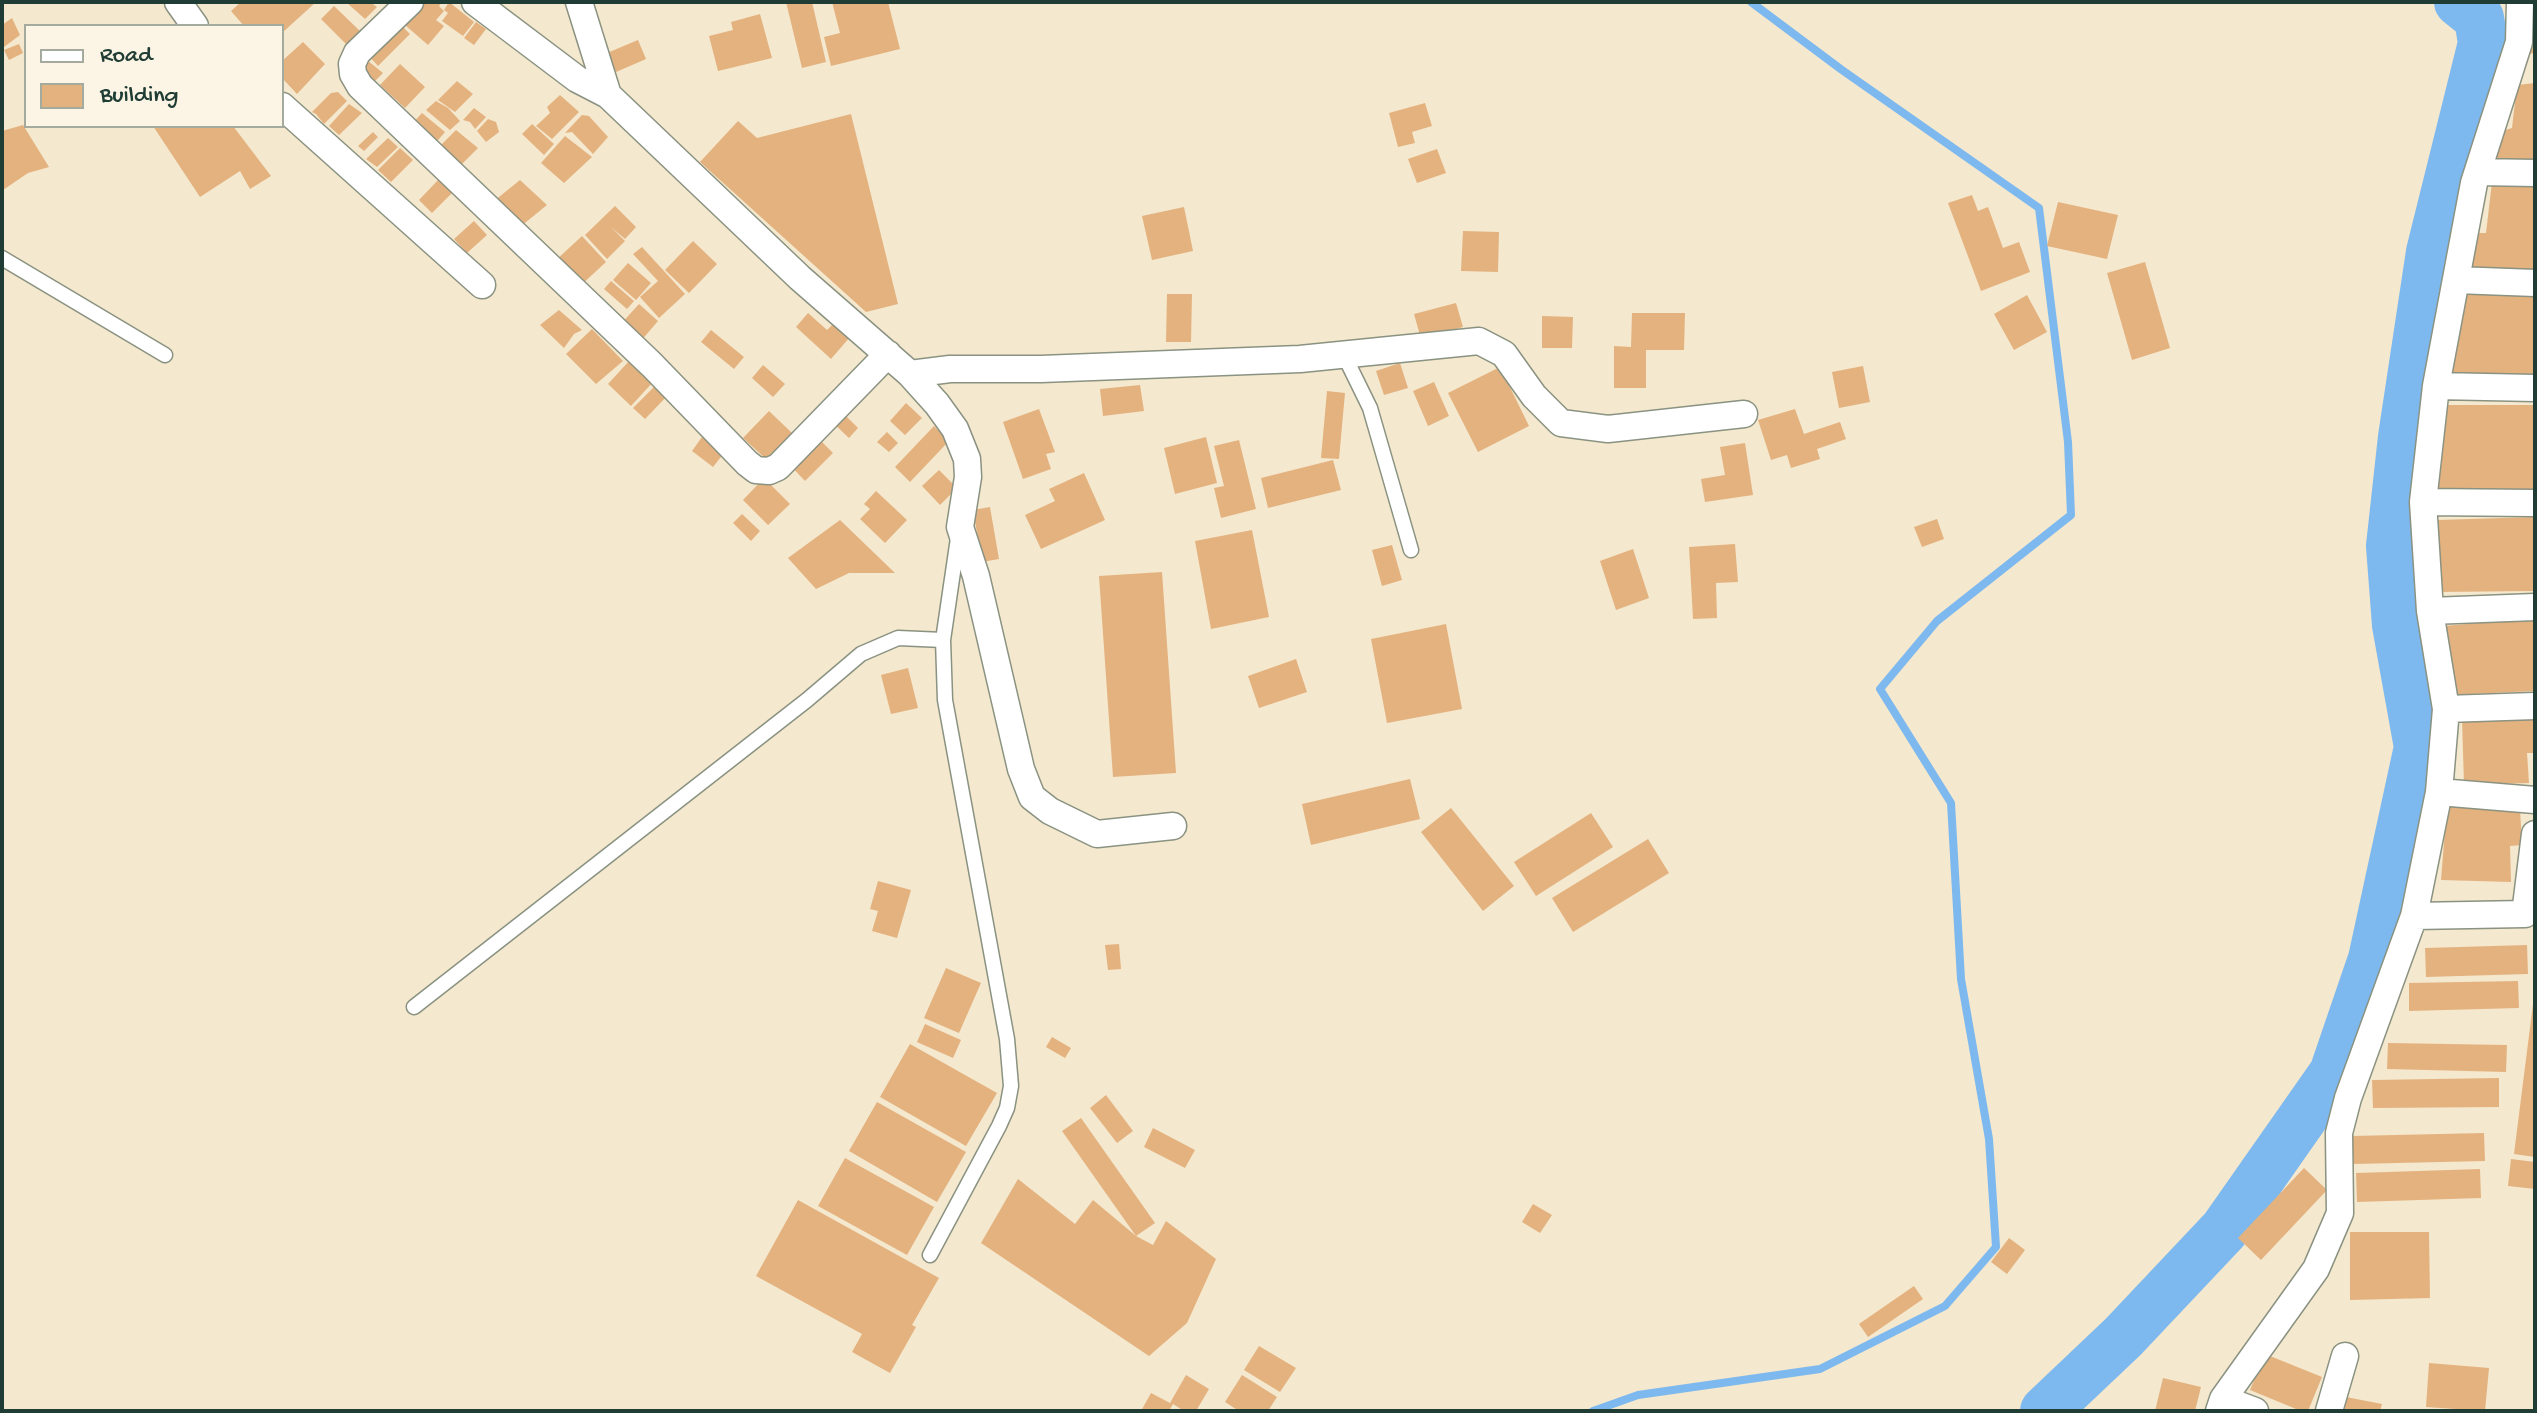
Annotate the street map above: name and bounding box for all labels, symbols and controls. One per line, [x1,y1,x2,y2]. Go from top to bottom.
legend [24,24,284,128]
text: Road [100,42,152,71]
text: Building [100,82,178,111]

